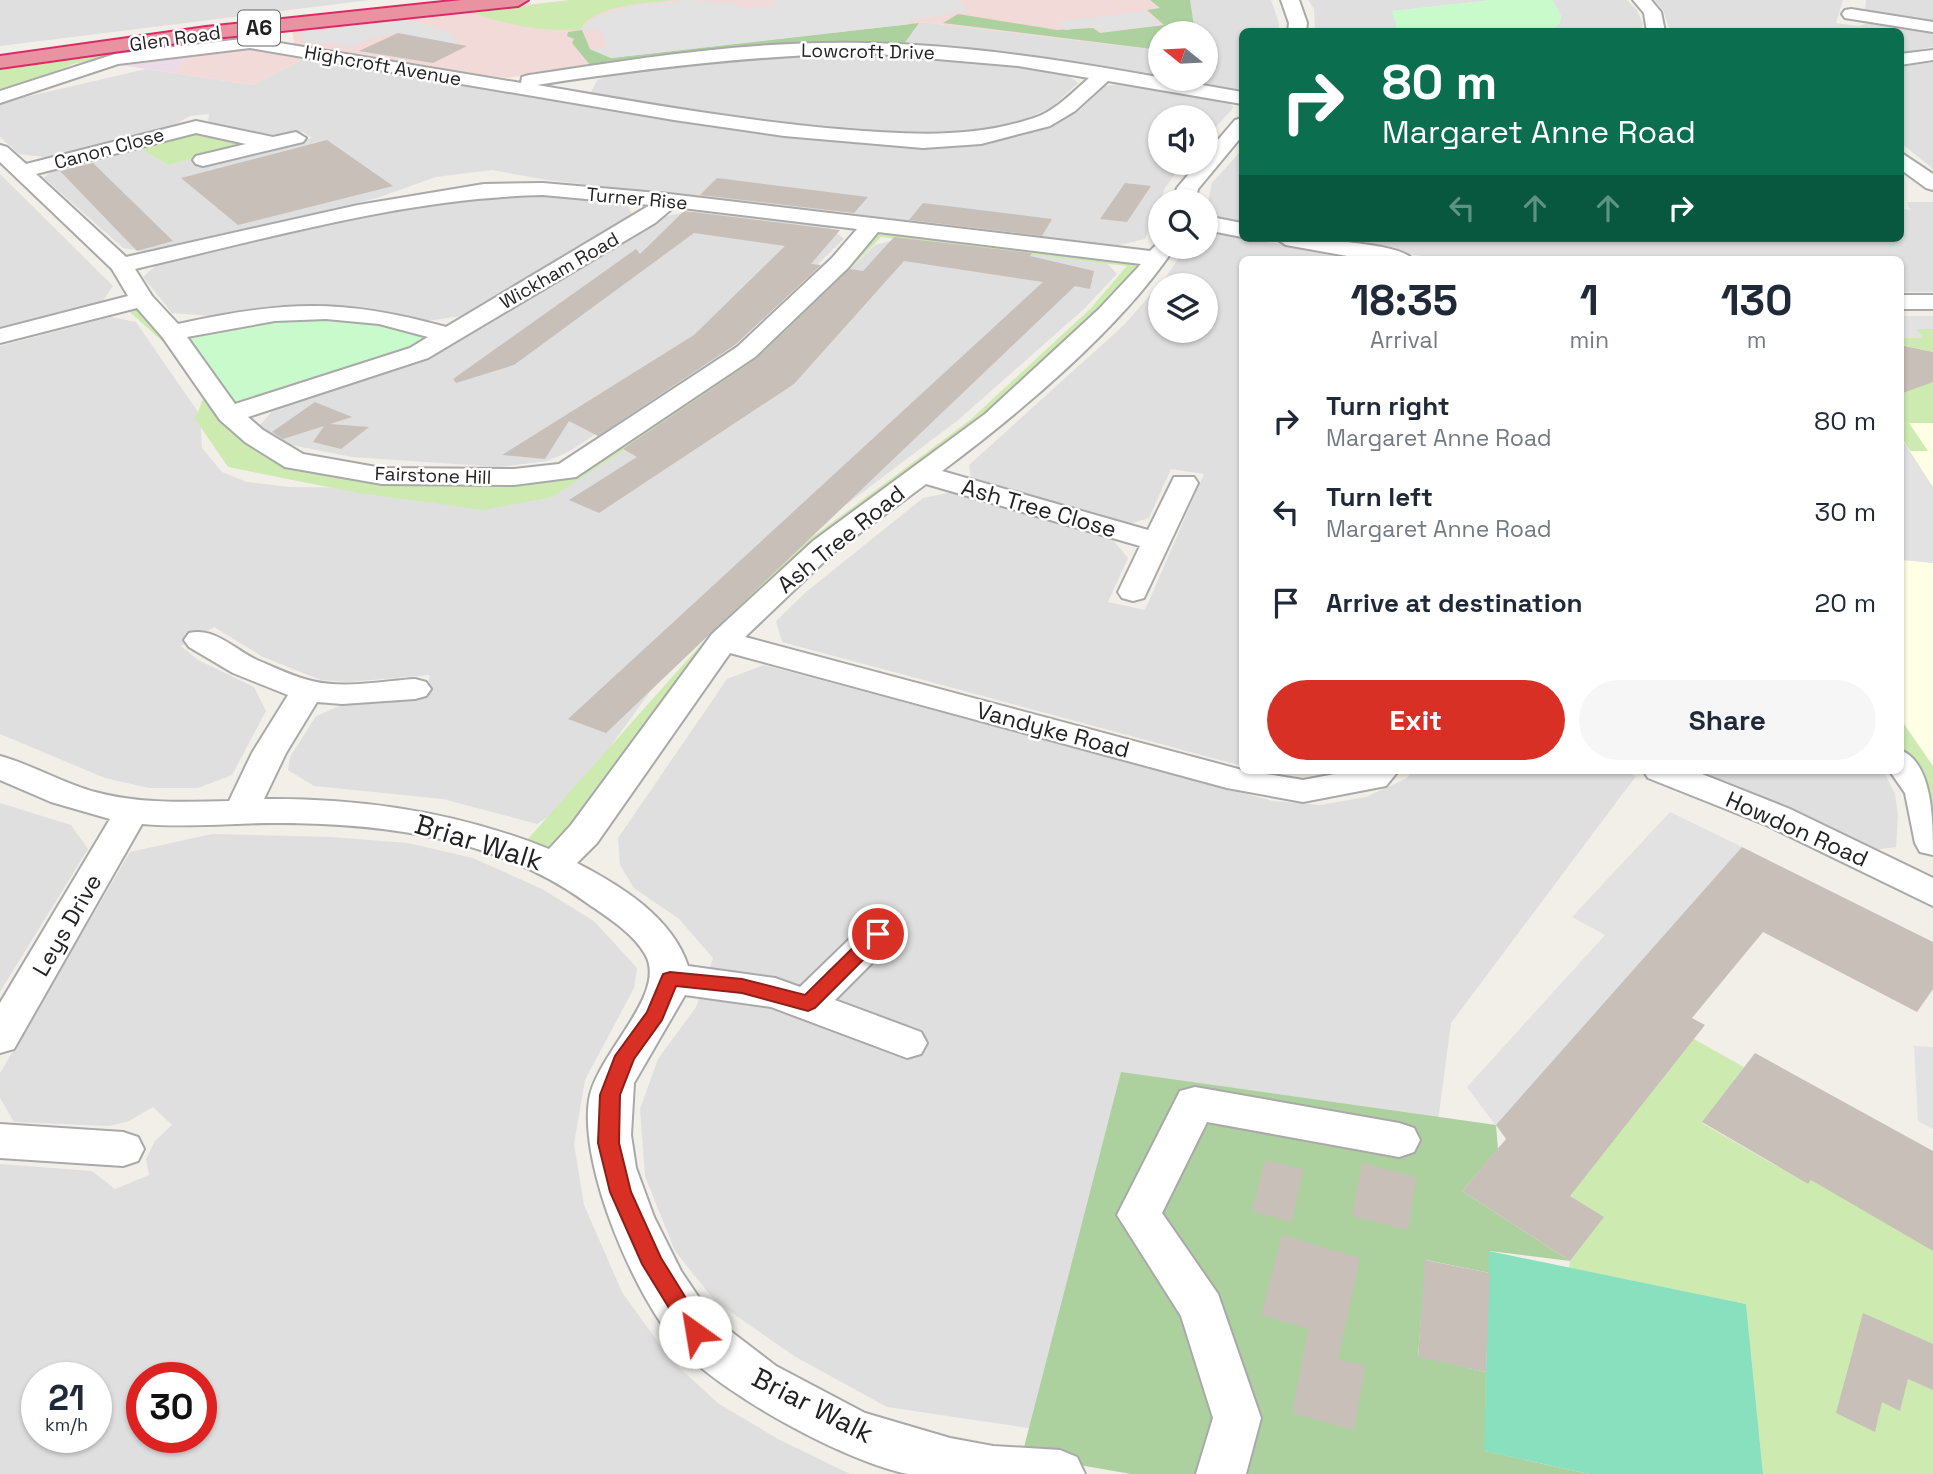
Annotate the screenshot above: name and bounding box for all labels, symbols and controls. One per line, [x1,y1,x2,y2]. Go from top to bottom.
road number: A6 [238,10,280,46]
street label: Glen Road [128,20,222,57]
north arrow [1148,21,1218,91]
map controls [1148,21,1218,343]
street label: Lowcroft Drive [801,38,935,65]
street label: Highcroft Avenue [302,39,463,92]
text: 80 m [1382,51,1497,113]
icon: right [1267,56,1358,147]
button: sound [1148,105,1218,175]
text: Margaret Anne Road [1382,112,1696,152]
street label: Canon Close [51,122,167,175]
street label: Turner Rise [585,182,689,215]
button: search [1148,189,1218,259]
icon: left [1443,189,1481,227]
icon: ahead [1516,189,1554,227]
icon: ahead [1589,189,1627,227]
icon: right [1662,189,1700,227]
street label: Wickham Road [495,226,623,315]
button: layers [1148,273,1218,343]
text: 18:35 [1351,274,1458,327]
text: 1 [1580,274,1599,327]
text: 130 [1721,274,1792,327]
text: Arrival [1370,325,1438,355]
text: min [1570,325,1609,355]
text: m [1747,325,1766,355]
text: Turn right [1326,389,1450,423]
icon: right [1267,402,1305,440]
text: 80 m [1814,404,1876,438]
text: Margaret Anne Road [1326,423,1552,453]
street label: Fairstone Hill [374,461,492,490]
street label: Ash Tree Close [958,472,1120,544]
street label: Ash Tree Road [771,478,911,600]
text: Turn left [1326,480,1433,514]
icon: left [1267,493,1305,531]
text: 30 m [1815,495,1876,529]
text: Margaret Anne Road [1326,514,1552,544]
icon: arrive [1267,584,1305,622]
text: Arrive at destination [1326,586,1583,620]
text: 20 m [1815,586,1876,620]
button: Exit [1267,680,1565,760]
button: Share [1579,680,1876,760]
street label: Vandyke Road [973,695,1133,765]
street label: Howdon Road [1721,784,1873,874]
street label: Briar Walk [411,806,547,878]
street label: Leys Drive [26,868,108,982]
pin [848,904,908,964]
icon: arrive [859,915,897,953]
position arrow [658,1295,732,1369]
street label: Briar Walk [746,1359,880,1451]
speed limit sign: 30 [126,1362,217,1453]
text: 21 [48,1376,85,1420]
text: km/h [45,1413,88,1436]

